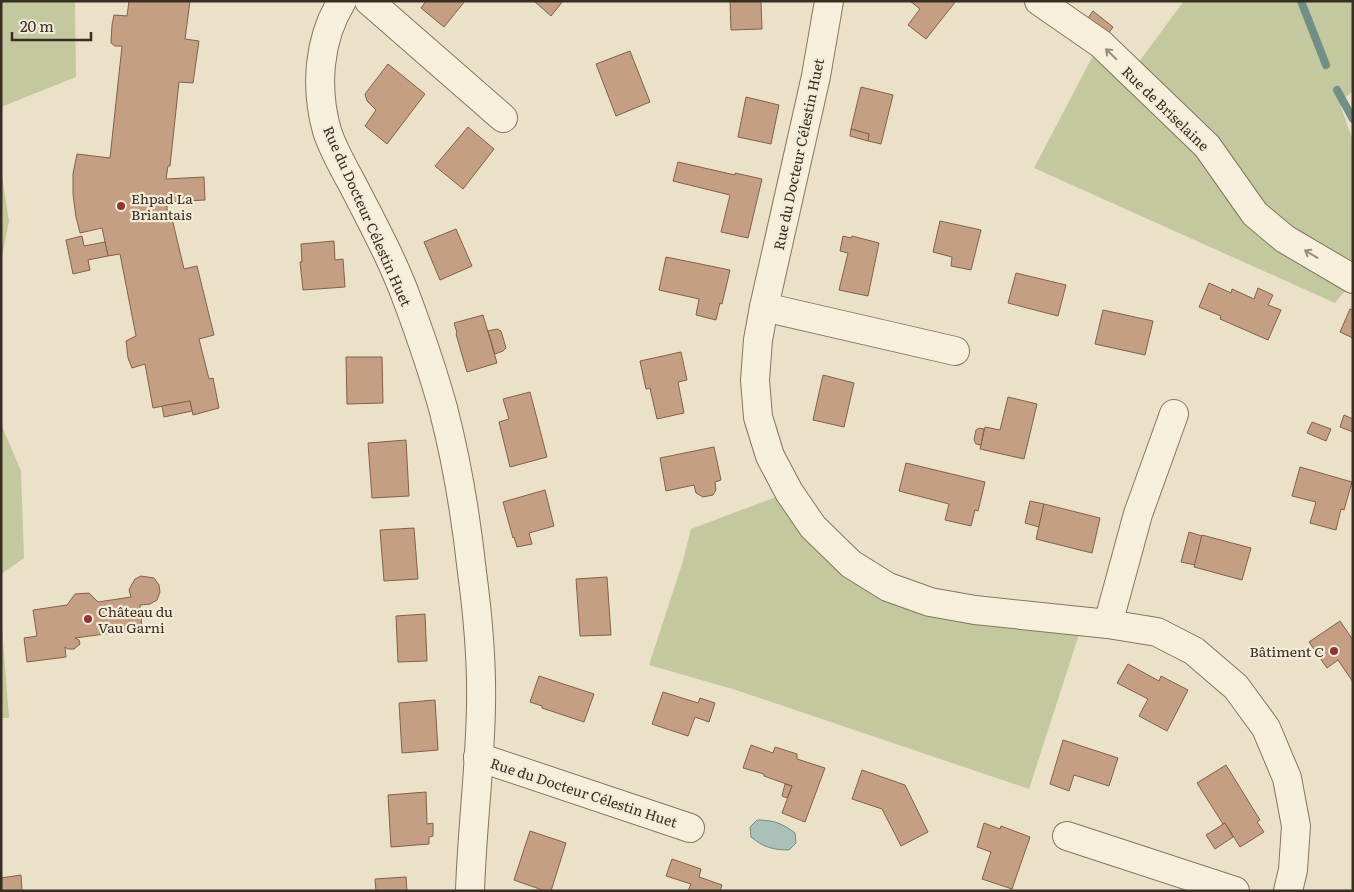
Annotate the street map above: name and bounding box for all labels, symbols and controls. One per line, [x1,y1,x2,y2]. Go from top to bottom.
scale bar [12,10,91,42]
text: 20 m [20,14,54,37]
one-way arrow [1105,48,1118,60]
street label: Rue du Docteur Célestin Huet [768,56,828,252]
street label: Rue de Briselaine [1118,61,1214,155]
street label: Rue du Docteur Célestin Huet [319,123,417,310]
place label: Ehpad La Briantais [131,188,193,224]
marker: Ehpad La Briantais [115,200,127,212]
one-way arrow [1304,249,1318,259]
place label: Château du Vau Garni [98,601,173,637]
marker: Château du Vau Garni [82,613,94,625]
place label: Bâtiment C [1250,641,1324,661]
marker: Bâtiment C [1328,645,1340,657]
street label: Rue du Docteur Célestin Huet [488,752,680,832]

